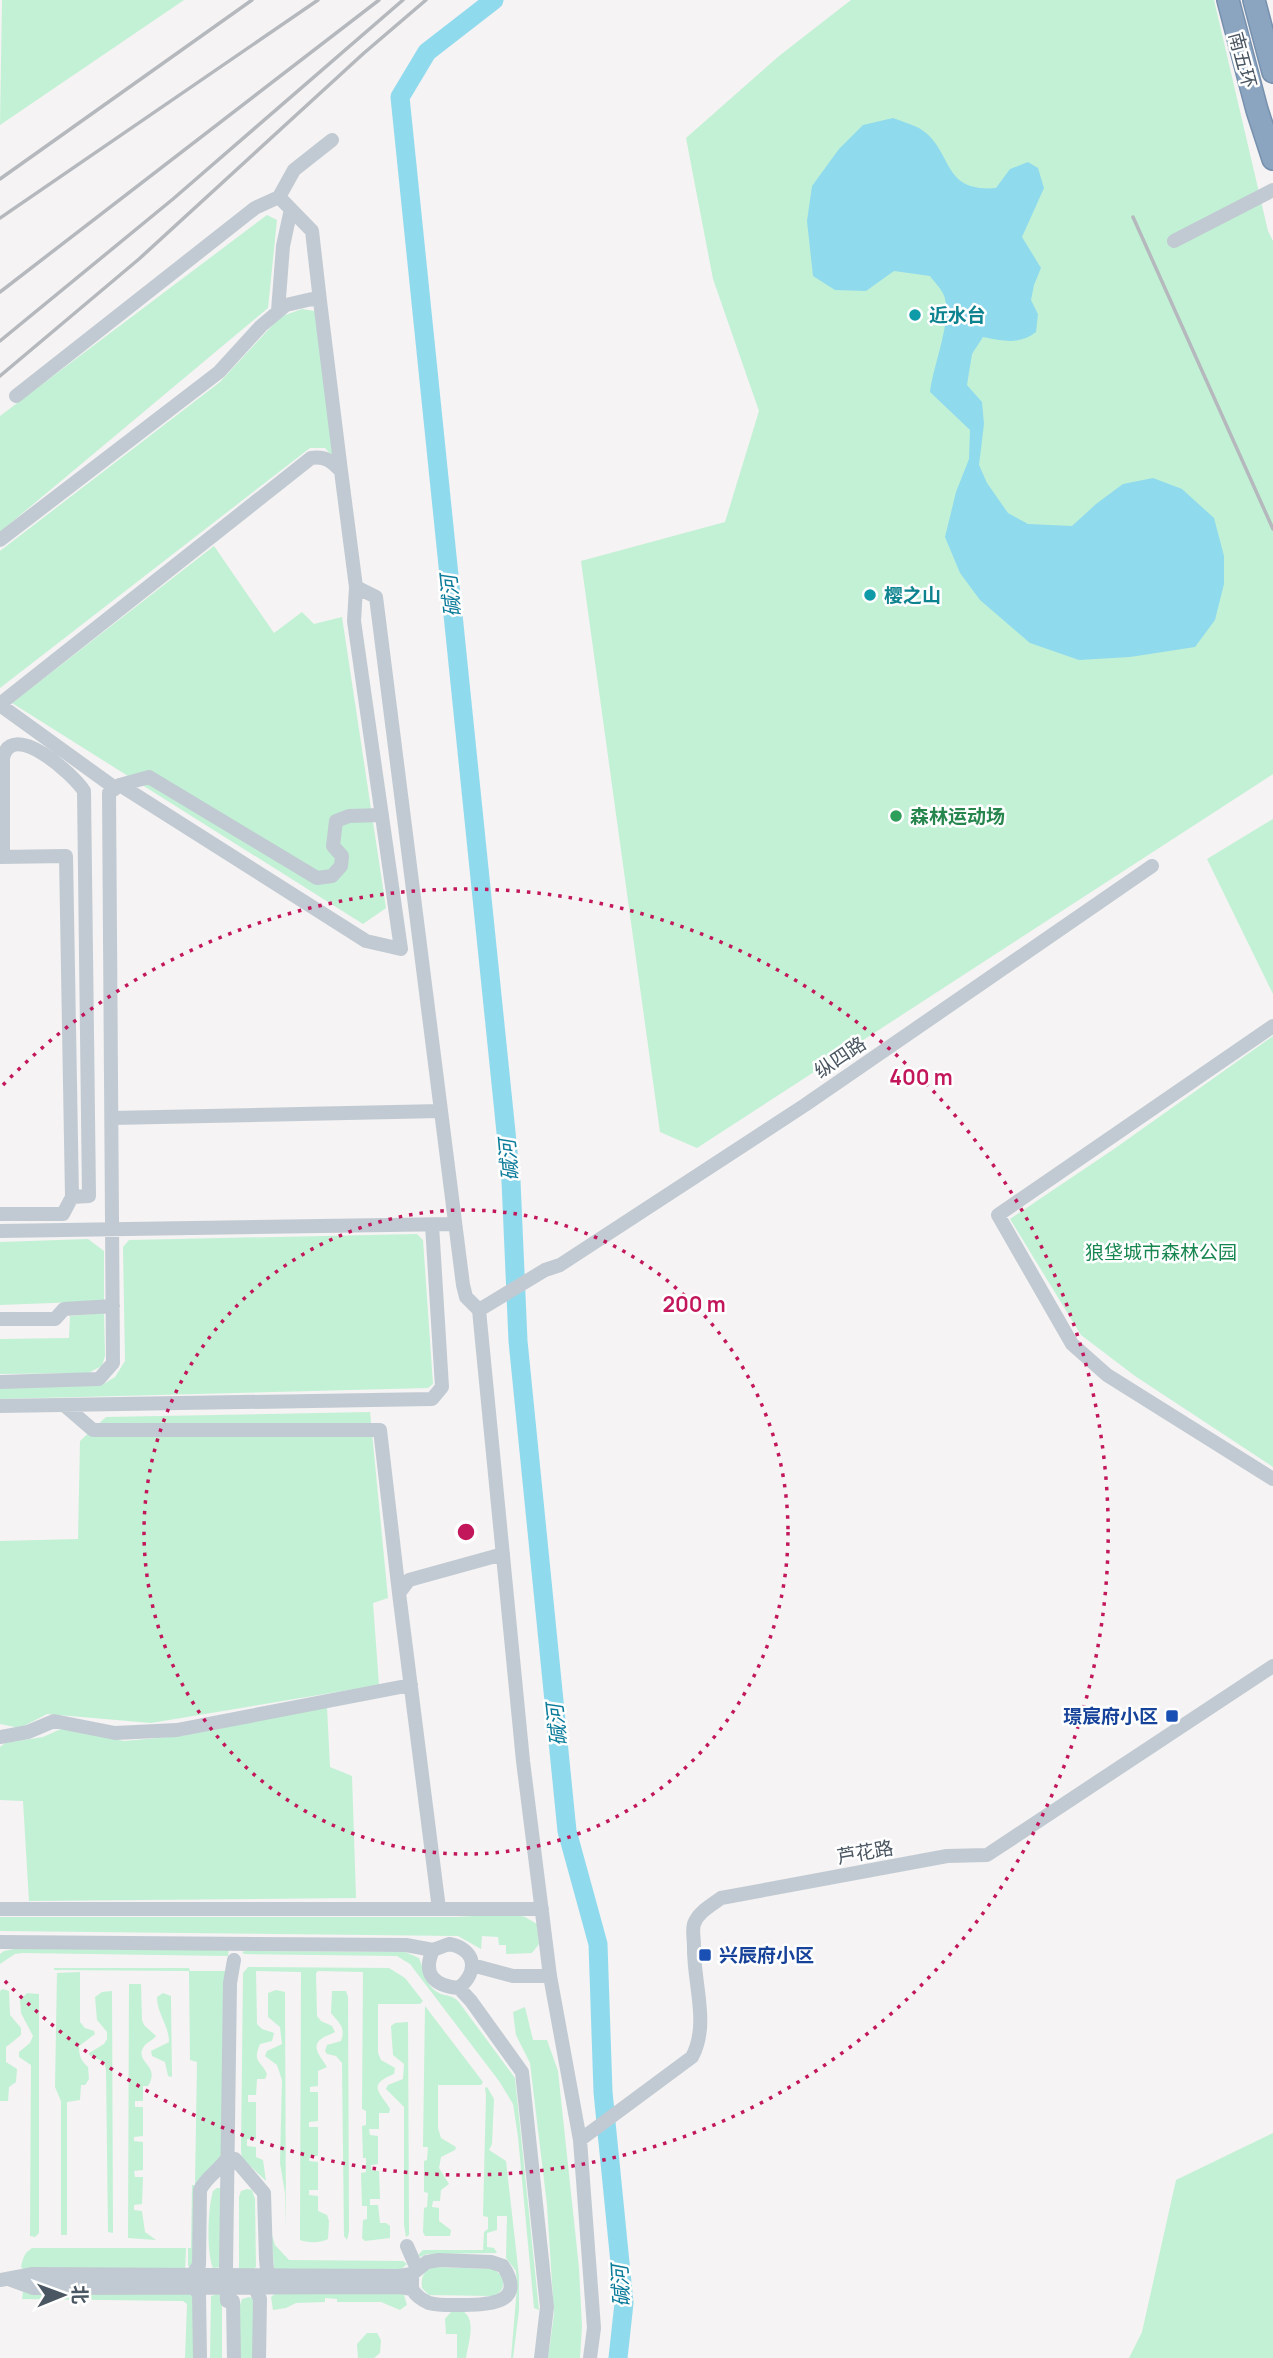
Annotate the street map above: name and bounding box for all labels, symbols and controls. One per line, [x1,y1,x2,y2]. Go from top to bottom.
street label: 南五环 [1223,29,1263,91]
place label: 近水台 [929,302,986,328]
marker: 近水台 [907,307,923,323]
water label: 碱河 [433,570,466,618]
place label: 樱之山 [884,582,941,608]
marker: 樱之山 [862,587,878,603]
place label: 森林运动场 [910,803,1005,829]
marker: 森林运动场 [888,808,904,824]
street label: 纵四路 [809,1030,871,1084]
text: 400 m [889,1063,953,1091]
water label: 碱河 [492,1134,524,1182]
park label: 狼垡城市森林公园 [1085,1239,1237,1265]
text: 200 m [662,1290,726,1318]
centre of rings [454,1520,478,1544]
water label: 碱河 [539,1699,572,1747]
place label: 璟宸府小区 [1063,1703,1158,1729]
marker: 璟宸府小区 [1164,1708,1180,1724]
street label: 芦花路 [835,1834,895,1870]
place label: 兴辰府小区 [719,1942,814,1968]
marker: 兴辰府小区 [697,1947,713,1963]
north arrow [28,2260,98,2330]
water label: 碱河 [605,2260,635,2308]
text: 北 [67,2285,93,2304]

